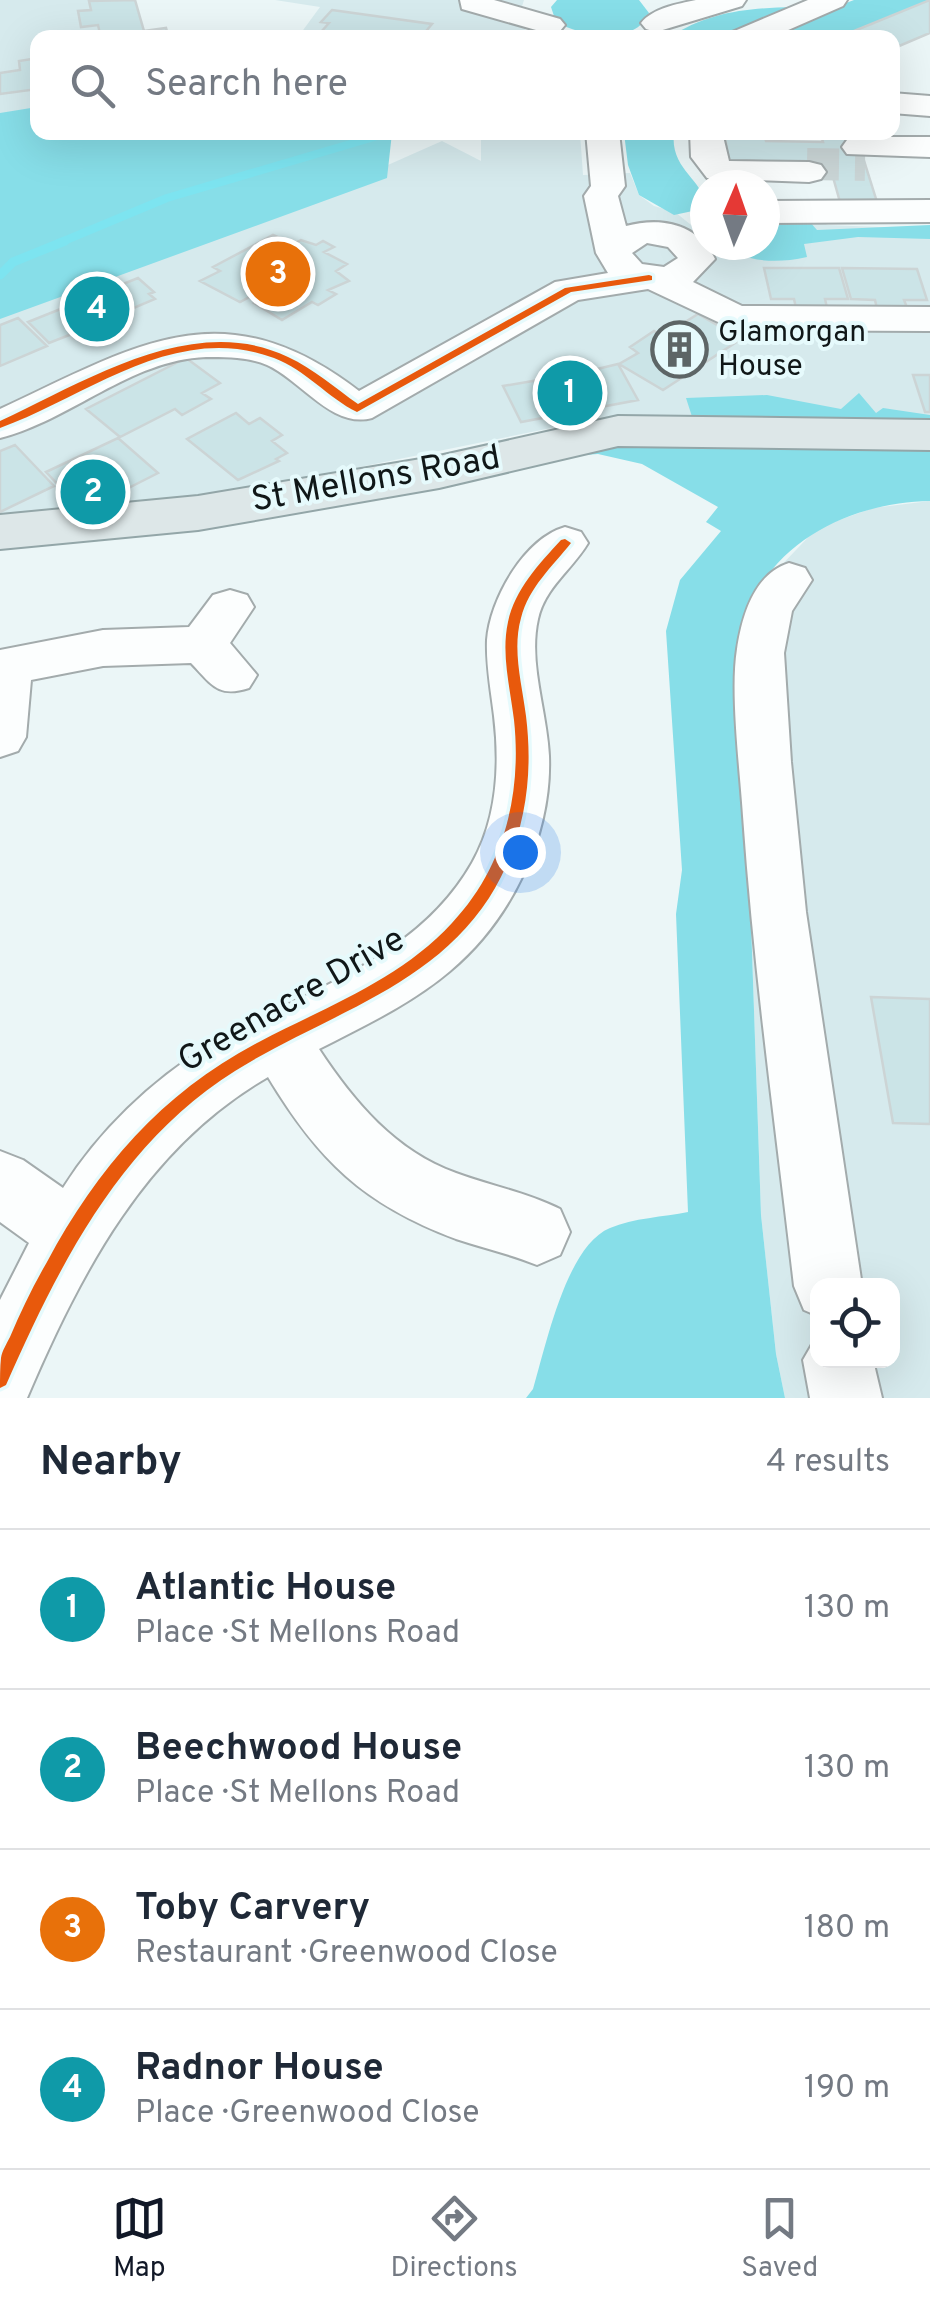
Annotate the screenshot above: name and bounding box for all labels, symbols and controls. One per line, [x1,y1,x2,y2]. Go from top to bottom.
search box [30,30,900,140]
icon: search [65,58,120,113]
text: Search here [145,61,348,110]
north arrow [690,170,780,260]
pin: 3 [246,236,310,312]
pin: 4 [64,272,130,346]
place label: Glamorgan House [718,315,866,386]
building icon: Glamorgan House [649,320,709,380]
pin: 1 [538,356,602,430]
street label: St Mellons Road [248,436,504,524]
pin: 2 [61,454,126,530]
your location [495,827,546,878]
street label: Greenacre Drive [171,918,413,1084]
map controls [810,1278,900,1368]
button: locate [810,1278,900,1368]
text: Nearby [40,1437,182,1490]
text: 4 results [766,1443,890,1483]
text: Atlantic House [135,1565,396,1614]
text: 1 [66,1589,79,1629]
text: 130 m [804,1589,890,1629]
text: Place · St Mellons Road [135,1614,460,1654]
text: Beechwood House [135,1725,462,1774]
text: 2 [63,1749,82,1789]
text: 130 m [804,1749,890,1789]
text: Place · St Mellons Road [135,1774,460,1814]
text: Toby Carvery [135,1885,370,1934]
text: 3 [63,1909,82,1949]
text: 180 m [804,1909,890,1949]
text: Restaurant · Greenwood Close [135,1934,558,1974]
text: Radnor House [135,2045,384,2094]
text: 4 [62,2069,83,2109]
text: 190 m [804,2069,890,2109]
text: Place · Greenwood Close [135,2094,479,2134]
tab: Map [112,2191,167,2287]
tab: Directions [390,2191,518,2287]
tab: Saved [741,2191,818,2287]

